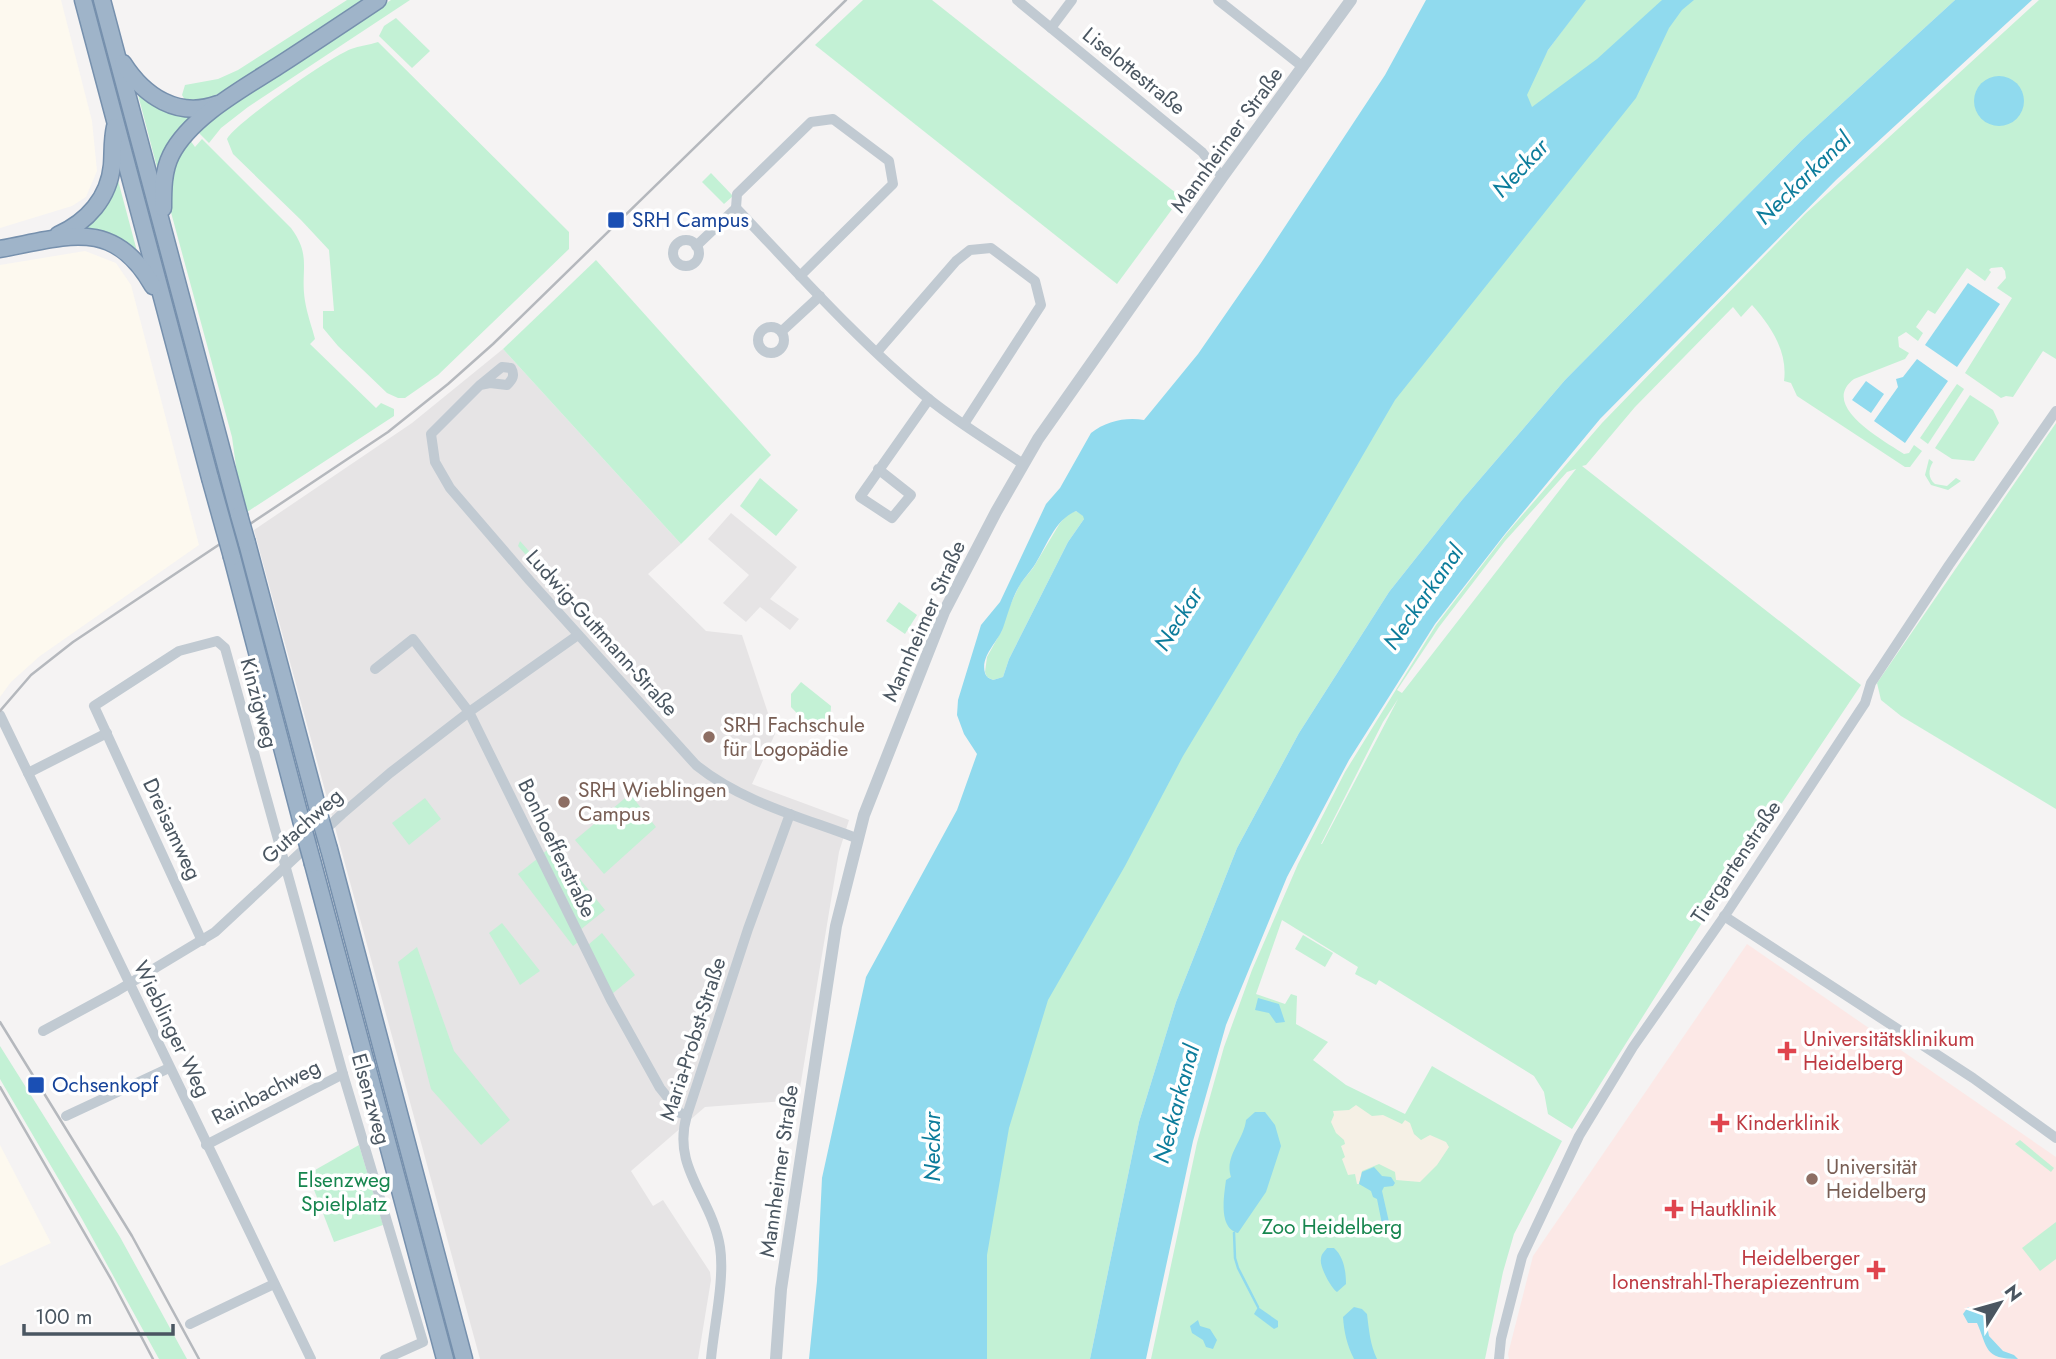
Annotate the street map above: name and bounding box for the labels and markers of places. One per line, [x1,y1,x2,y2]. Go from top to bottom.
place label: SRH Campus [632,205,749,235]
marker: SRH Campus [606,210,626,230]
place label: SRH Fachschule für Logopädie [723,710,865,764]
marker: SRH Fachschule für Logopädie [701,729,717,745]
place label: SRH Wieblingen Campus [578,775,727,829]
marker: SRH Wieblingen Campus [556,794,572,810]
place label: Universitätsklinikum Heidelberg [1803,1024,1975,1078]
marker: Universitätsklinikum Heidelberg [1777,1041,1797,1061]
place label: Ochsenkopf [52,1070,159,1100]
marker: Ochsenkopf [26,1075,46,1095]
place label: Kinderklinik [1736,1108,1840,1138]
marker: Kinderklinik [1710,1113,1730,1133]
place label: Universität Heidelberg [1826,1152,1927,1206]
marker: Universität Heidelberg [1804,1171,1820,1187]
place label: Hautklinik [1690,1194,1777,1224]
marker: Hautklinik [1664,1199,1684,1219]
place label: Heidelberger Ionenstrahl-Therapiezentrum [1612,1243,1861,1297]
marker: Heidelberger Ionenstrahl-Therapiezentrum [1866,1260,1886,1280]

